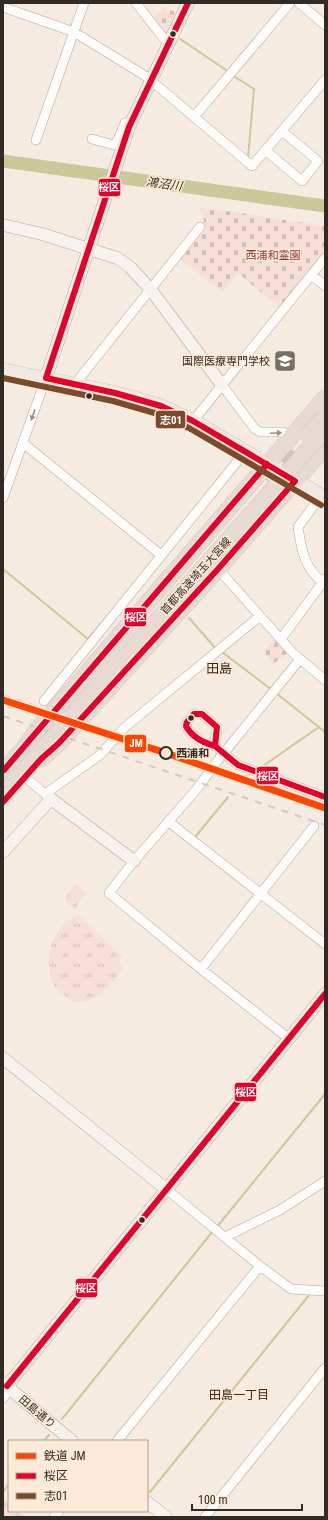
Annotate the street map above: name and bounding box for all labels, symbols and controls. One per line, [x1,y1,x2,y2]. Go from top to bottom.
unlabelled marker [168,29,178,39]
water label: 鴻沼川 [145,175,185,194]
line badge: 桜区 [98,178,121,197]
text: 桜区 [98,181,120,194]
park label: 西浦和霊園 [246,249,301,262]
school or university icon: 国際医療専門学校 [272,348,298,374]
place label: 国際医療専門学校 [182,355,270,368]
unlabelled marker [84,391,94,401]
one-way arrow [30,409,36,421]
line badge: 志01 [155,410,186,429]
text: 志01 [160,414,182,427]
one-way arrow [270,429,282,436]
street label: 首都高速埼玉大宮線 [158,535,234,617]
line badge: 桜区 [124,607,147,627]
text: 桜区 [125,611,147,624]
district label: 田島 [206,661,232,676]
unlabelled marker [186,713,196,723]
line badge: JM [124,734,147,753]
text: JM [129,737,143,750]
marker: 西浦和 [159,746,173,760]
place label: 西浦和 [176,747,209,760]
line badge: 桜区 [256,766,279,785]
text: 桜区 [257,770,279,783]
line badge: 桜区 [234,1082,257,1102]
text: 桜区 [235,1086,257,1099]
unlabelled marker [137,1215,147,1225]
line badge: 桜区 [75,1278,98,1298]
text: 桜区 [75,1282,97,1295]
district label: 田島一丁目 [209,1388,269,1402]
street label: 田島通り [16,1393,58,1431]
legend [8,1440,148,1512]
text: 鉄道 JM [44,1449,86,1463]
text: 桜区 [44,1469,68,1483]
scale bar [192,1486,302,1512]
text: 志01 [44,1489,68,1503]
text: 100 m [198,1493,228,1507]

